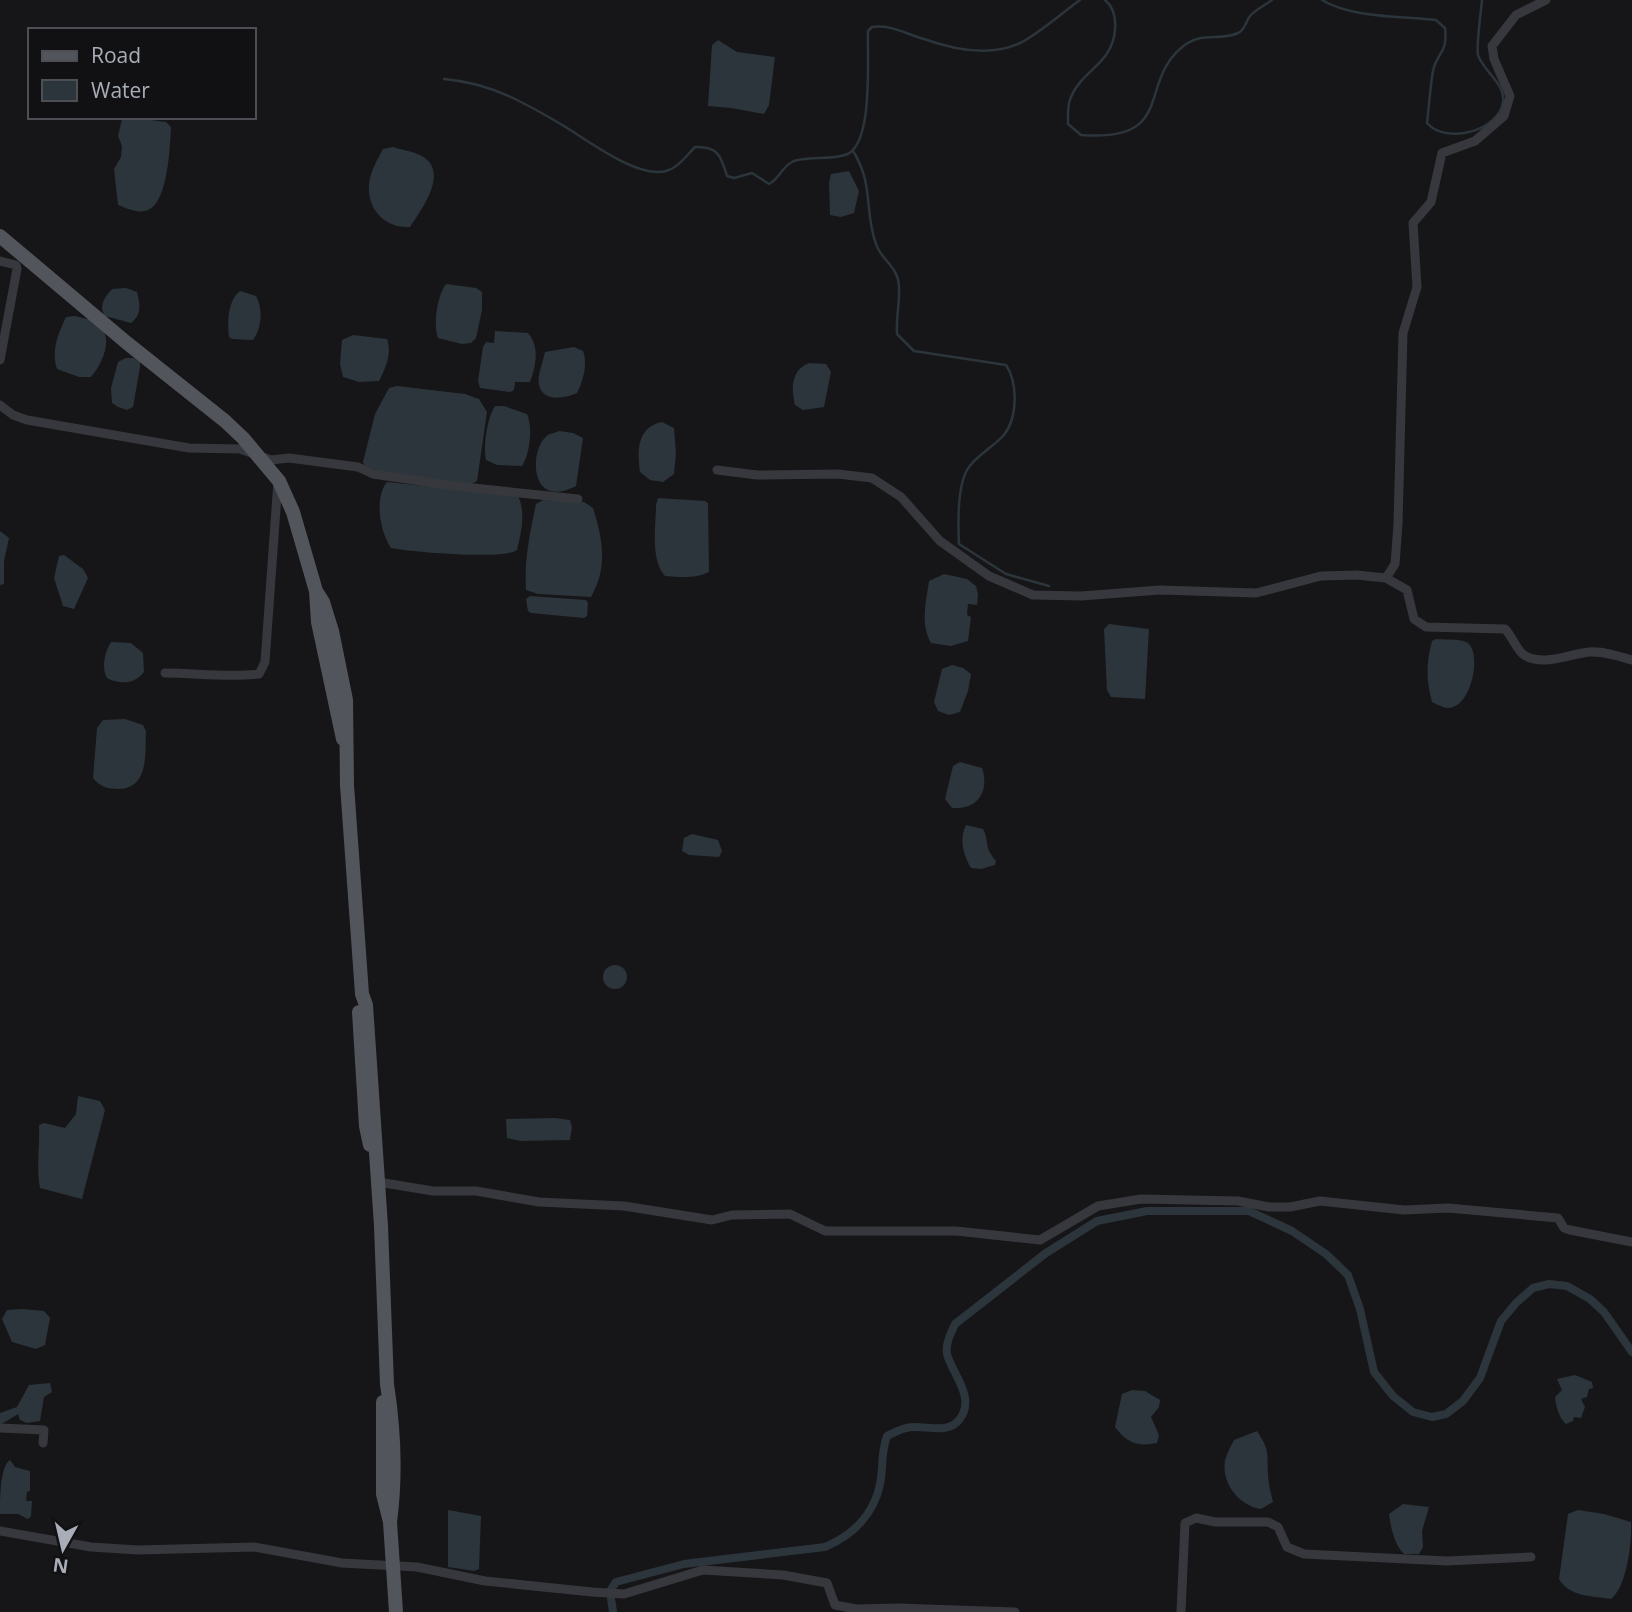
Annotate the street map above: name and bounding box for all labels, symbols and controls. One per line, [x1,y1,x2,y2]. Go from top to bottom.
legend [28,28,256,119]
text: Road [91,41,141,69]
text: Water [91,76,150,104]
north arrow [28,1514,98,1584]
text: N [51,1552,70,1580]

